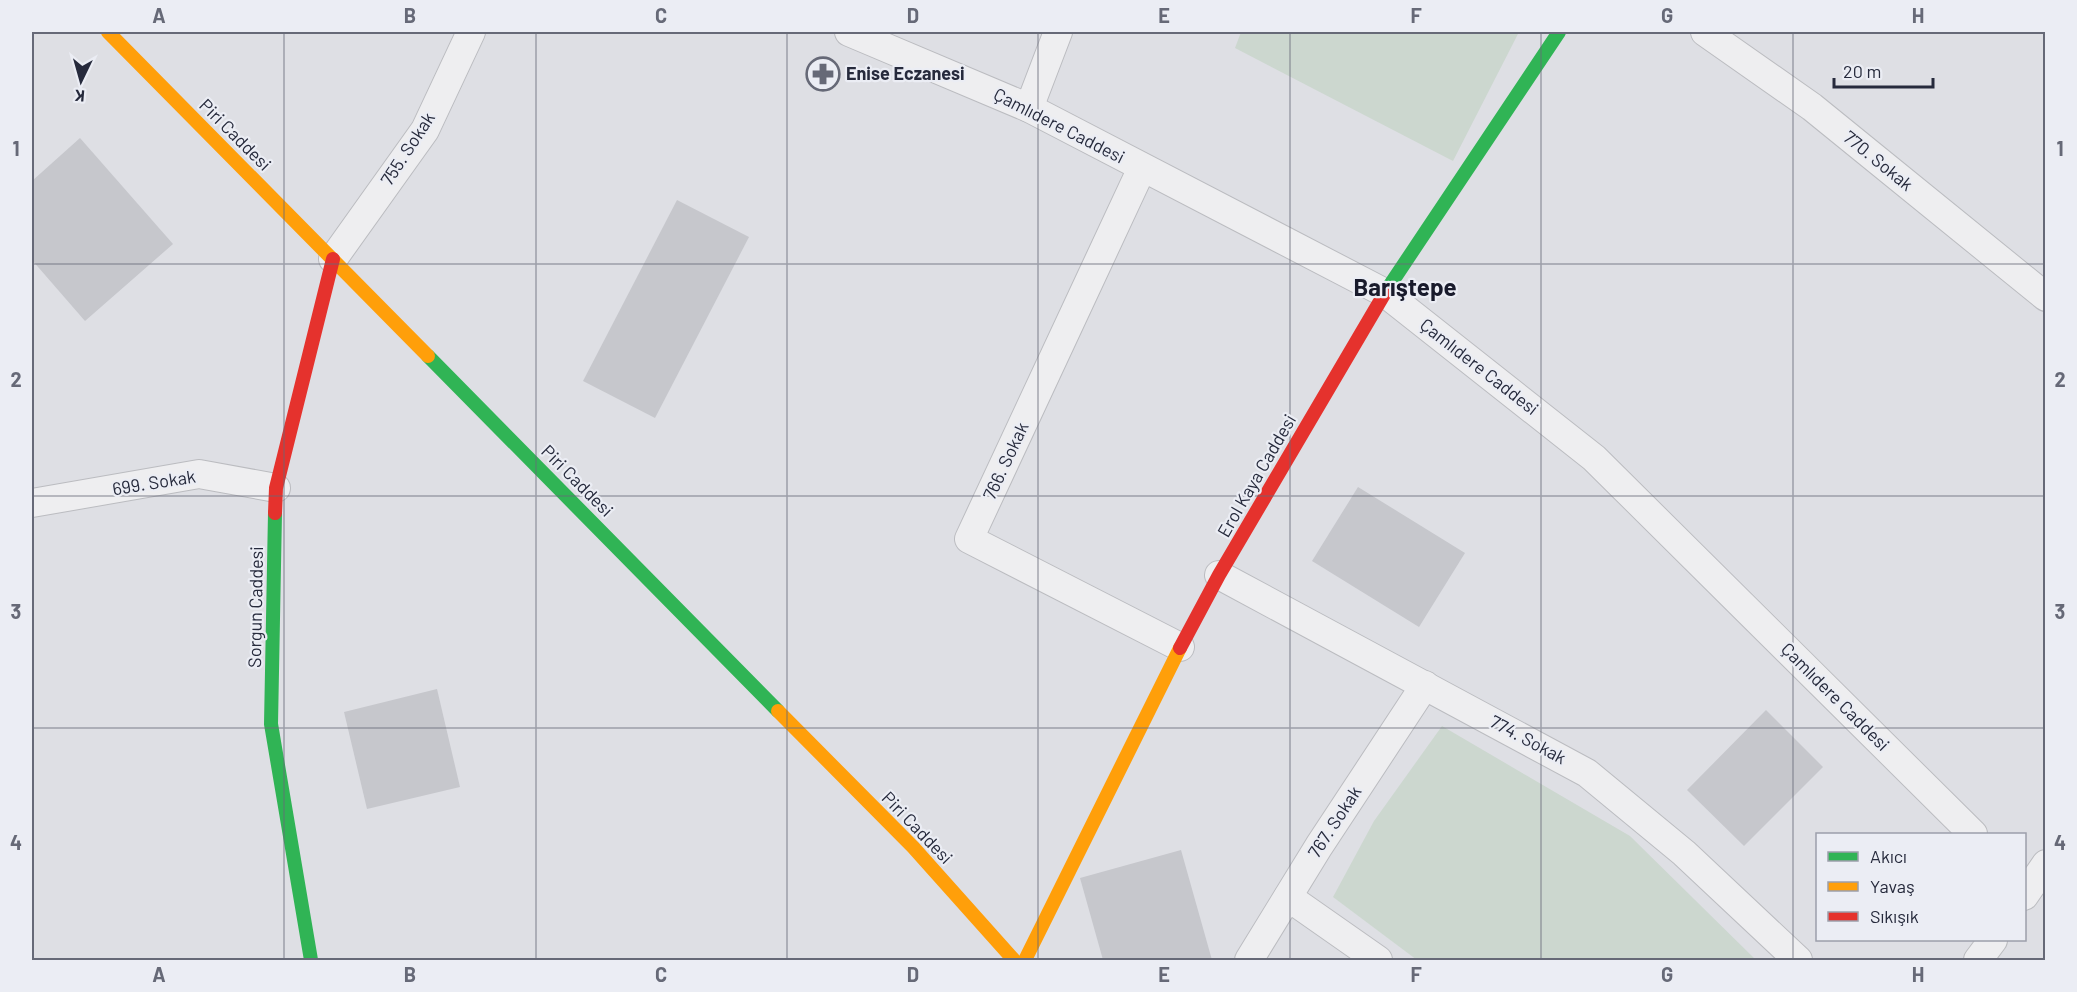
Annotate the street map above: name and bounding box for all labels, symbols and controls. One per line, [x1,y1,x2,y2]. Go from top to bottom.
text: A [152,3,166,27]
text: B [404,3,416,27]
text: C [655,3,667,27]
text: D [907,3,919,27]
text: E [1158,3,1170,27]
text: F [1410,3,1422,27]
text: G [1661,3,1673,27]
text: H [1912,3,1924,27]
north arrow [51,51,111,111]
scale bar [1834,51,1933,89]
pharmacy icon: Enise Eczanesi [805,56,841,92]
text: 20 m [1843,60,1881,82]
place label: Enise Eczanesi [846,62,965,84]
street label: Çamlıdere Caddesi [990,83,1129,168]
text: K [74,87,85,106]
street label: Piri Caddesi [195,94,276,175]
street label: 755. Sokak [375,108,439,189]
street label: 770. Sokak [1839,125,1918,195]
text: 1 [12,136,20,160]
text: 1 [2056,136,2064,160]
district label: Barıştepe [1353,272,1457,301]
street label: Çamlıdere Caddesi [1416,313,1543,419]
text: 2 [10,367,22,391]
text: 2 [2054,367,2066,391]
street label: Erol Kaya Caddesi [1212,410,1300,541]
street label: 766. Sokak [978,418,1033,503]
street label: Piri Caddesi [537,440,618,521]
street label: 699. Sokak [111,465,197,499]
street label: Sorgun Caddesi [243,546,267,668]
text: 3 [11,599,21,623]
text: 3 [2055,599,2065,623]
street label: Çamlıdere Caddesi [1777,638,1894,755]
street label: 774. Sokak [1487,710,1570,768]
street label: 767. Sokak [1303,781,1366,862]
street label: Piri Caddesi [878,786,958,868]
text: 4 [10,830,22,854]
text: 4 [2054,830,2066,854]
legend [1816,833,2026,941]
text: Akıcı [1870,845,1907,867]
text: Yavaş [1870,875,1915,897]
text: Sıkışık [1870,905,1919,927]
text: A [152,962,166,986]
text: B [404,962,416,986]
text: C [655,962,667,986]
text: D [907,962,919,986]
text: E [1158,962,1170,986]
text: F [1410,962,1422,986]
text: G [1661,962,1673,986]
text: H [1912,962,1924,986]

